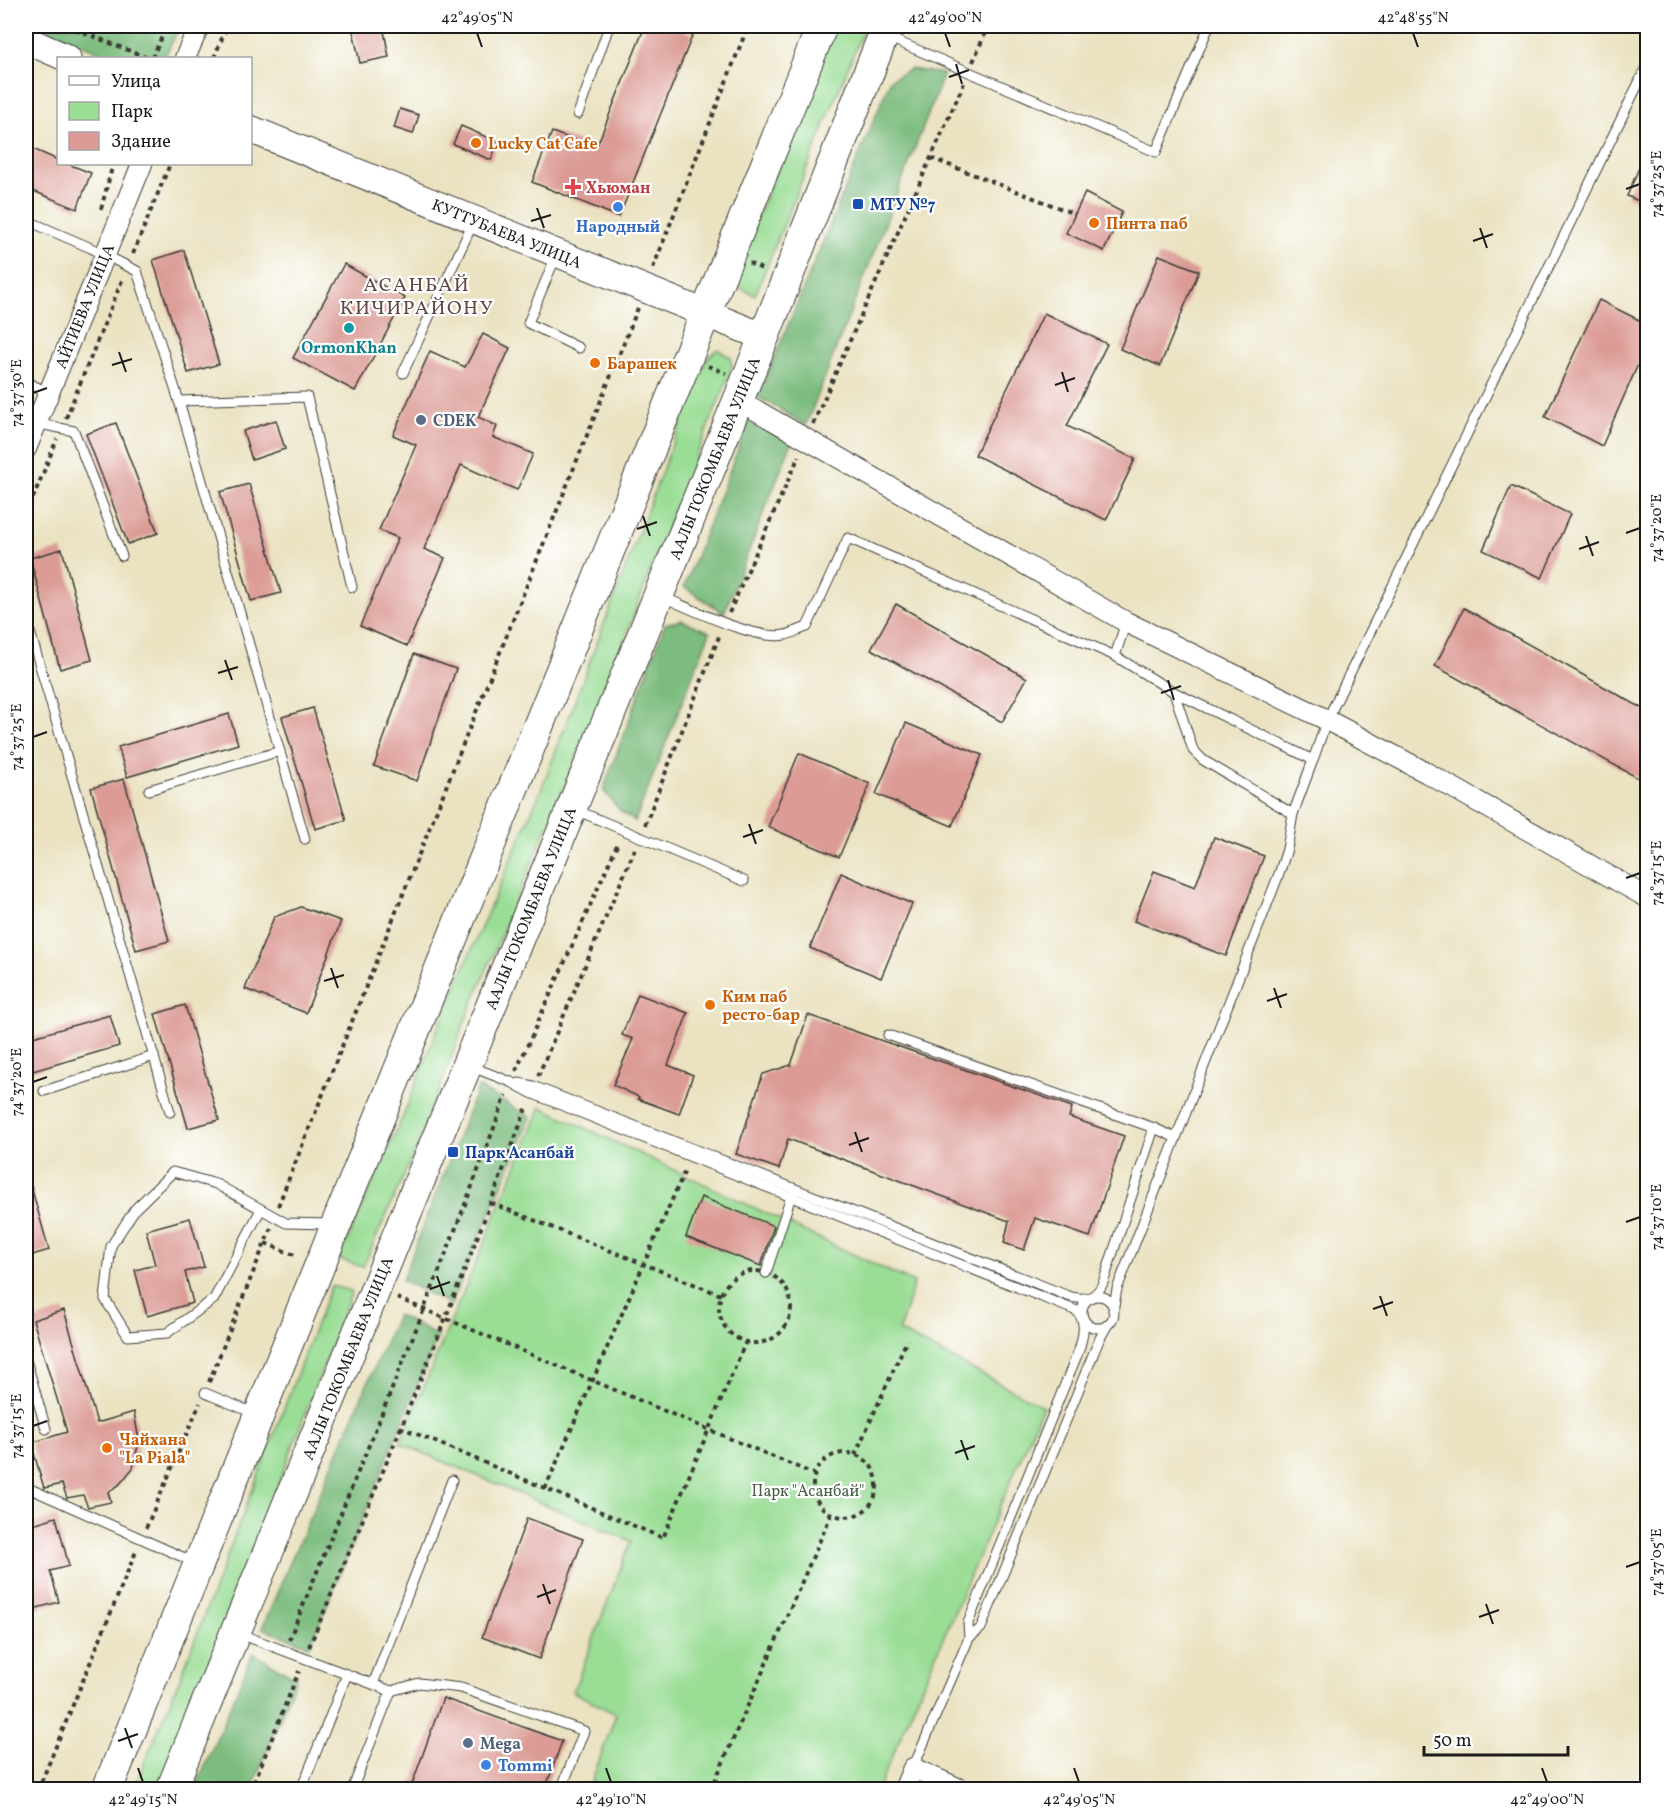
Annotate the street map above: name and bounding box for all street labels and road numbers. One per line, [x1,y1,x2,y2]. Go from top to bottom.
street label: КУТТУБАЕВА УЛИЦА [428,195,584,275]
street label: АЙТИЕВА УЛИЦА [51,241,121,372]
street label: ААЛЫ ТОКОМБАЕВА УЛИЦА [665,354,767,564]
street label: ААЛЫ ТОКОМБАЕВА УЛИЦА [481,804,583,1014]
street label: ААЛЫ ТОКОМБАЕВА УЛИЦА [298,1254,400,1464]

